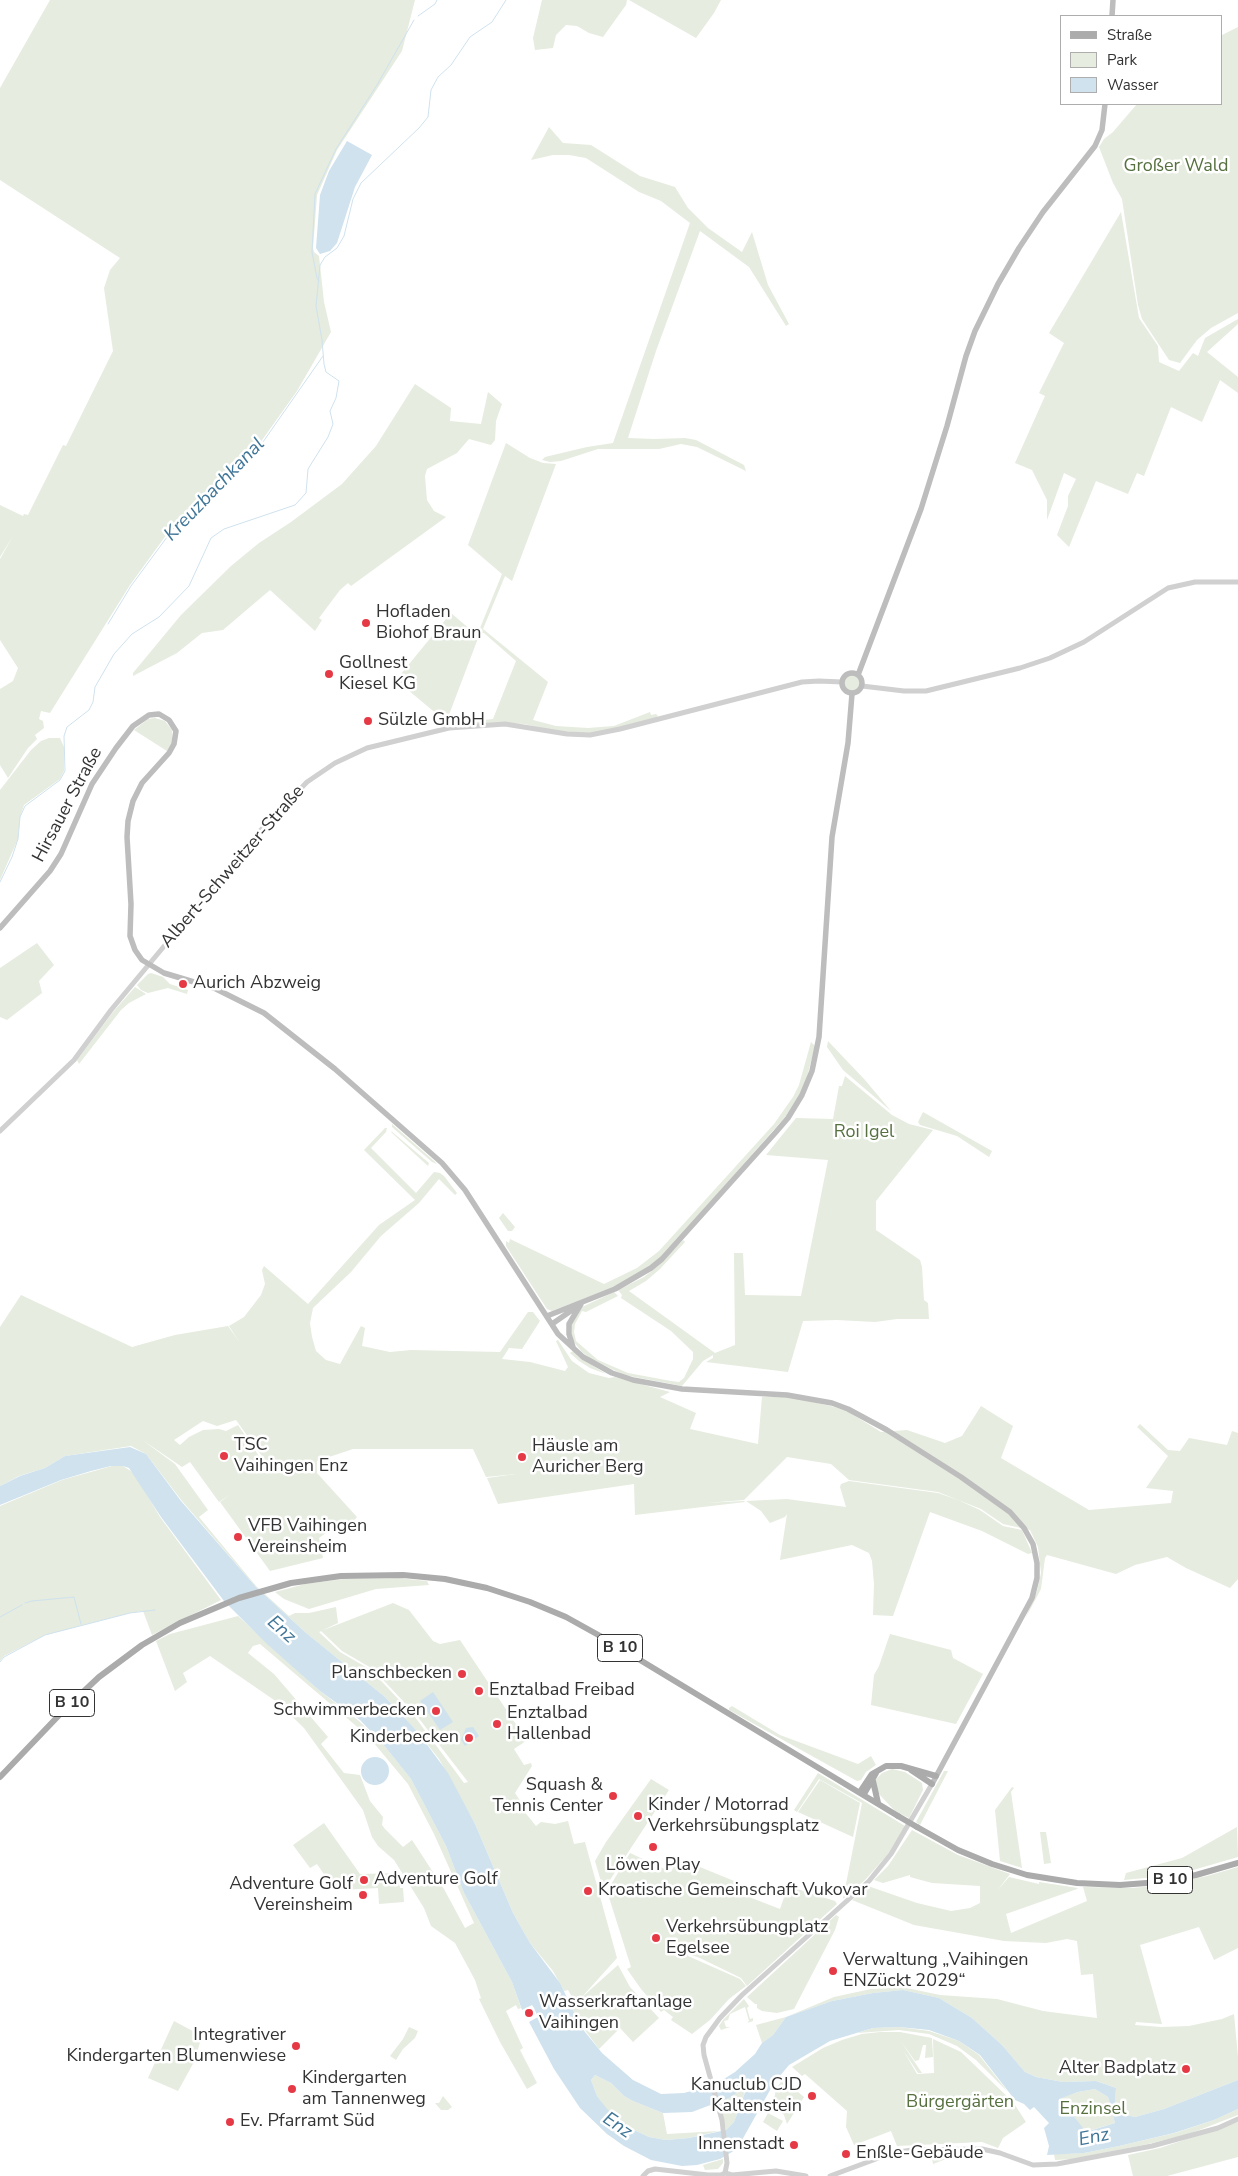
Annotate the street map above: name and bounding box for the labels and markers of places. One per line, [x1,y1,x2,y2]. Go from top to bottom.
place label: Hofladen Biohof Braun [376,602,481,644]
marker: Hofladen Biohof Braun [360,617,372,629]
place label: Gollnest Kiesel KG [339,653,416,696]
marker: Gollnest Kiesel KG [323,668,335,680]
place label: Sülzle GmbH [378,710,485,732]
marker: Sülzle GmbH [362,715,374,727]
place label: Aurich Abzweig [193,973,321,995]
marker: Aurich Abzweig [177,978,189,990]
place label: TSC Vaihingen Enz [234,1435,348,1478]
place label: Häusle am Auricher Berg [532,1436,644,1478]
marker: TSC Vaihingen Enz [218,1450,230,1462]
marker: Häusle am Auricher Berg [516,1451,528,1463]
place label: VFB Vaihingen Vereinsheim [248,1516,367,1558]
marker: VFB Vaihingen Vereinsheim [232,1531,244,1543]
place label: Planschbecken [331,1663,452,1685]
marker: Planschbecken [456,1668,468,1680]
place label: Enztalbad Freibad [489,1680,635,1702]
marker: Enztalbad Freibad [473,1685,485,1697]
place label: Schwimmerbecken [273,1700,426,1722]
place label: Enztalbad Hallenbad [507,1703,591,1746]
marker: Schwimmerbecken [430,1705,442,1717]
marker: Enztalbad Hallenbad [491,1718,503,1730]
place label: Kinderbecken [350,1727,459,1749]
marker: Kinderbecken [463,1732,475,1744]
place label: Squash & Tennis Center [493,1775,603,1818]
marker: Squash & Tennis Center [607,1790,619,1802]
place label: Kinder / Motorrad Verkehrsübungsplatz [648,1795,819,1838]
marker: Kinder / Motorrad Verkehrsübungsplatz [632,1810,644,1822]
marker: Löwen Play [647,1841,659,1853]
place label: Löwen Play [606,1855,700,1877]
place label: Adventure Golf [374,1869,498,1891]
place label: Adventure Golf Vereinsheim [229,1874,353,1916]
marker: Adventure Golf [358,1874,370,1886]
place label: Kroatische Gemeinschaft Vukovar [598,1880,868,1902]
marker: Kroatische Gemeinschaft Vukovar [582,1885,594,1897]
marker: Adventure Golf Vereinsheim [357,1889,369,1901]
place label: Verkehrsübungplatz Egelsee [666,1917,828,1960]
marker: Verkehrsübungplatz Egelsee [650,1932,662,1944]
place label: Verwaltung „Vaihingen ENZückt 2029“ [843,1950,1029,1992]
marker: Verwaltung „Vaihingen ENZückt 2029“ [827,1965,839,1977]
place label: Wasserkraftanlage Vaihingen [539,1992,692,2035]
marker: Wasserkraftanlage Vaihingen [523,2007,535,2019]
place label: Integrativer Kindergarten Blumenwiese [66,2025,286,2068]
marker: Integrativer Kindergarten Blumenwiese [290,2040,302,2052]
place label: Alter Badplatz [1059,2058,1176,2080]
marker: Alter Badplatz [1180,2063,1192,2075]
place label: Kindergarten am Tannenweg [302,2068,426,2110]
place label: Kanuclub CJD Kaltenstein [691,2075,802,2118]
marker: Kindergarten am Tannenweg [286,2083,298,2095]
marker: Kanuclub CJD Kaltenstein [806,2090,818,2102]
place label: Ev. Pfarramt Süd [240,2111,375,2133]
marker: Ev. Pfarramt Süd [224,2116,236,2128]
place label: Innenstadt [698,2134,784,2156]
marker: Innenstadt [788,2139,800,2151]
place label: Enßle-Gebäude [856,2143,983,2165]
marker: Enßle-Gebäude [840,2148,852,2160]

